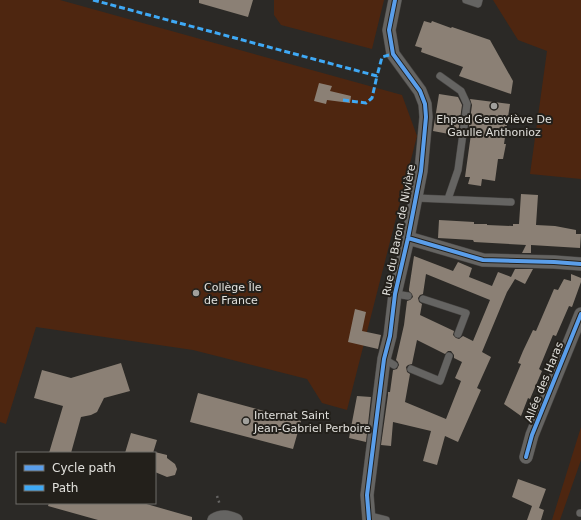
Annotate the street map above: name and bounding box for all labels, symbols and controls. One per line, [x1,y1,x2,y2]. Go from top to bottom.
marker: Ehpad Geneviève De Gaulle Anthonioz [489,101,499,111]
place label: Ehpad Geneviève De Gaulle Anthonioz [436,113,552,139]
street label: Rue du Baron de Nivière [380,163,418,297]
place label: Collège Île de France [204,281,262,307]
marker: Collège Île de France [191,288,201,298]
street label: Allée des Haras [522,340,566,424]
place label: Internat Saint Jean-Gabriel Perboire [253,409,371,435]
marker: Internat Saint Jean-Gabriel Perboire [241,416,251,426]
legend [16,452,156,504]
text: Cycle path [52,461,116,475]
text: Path [52,481,78,495]

